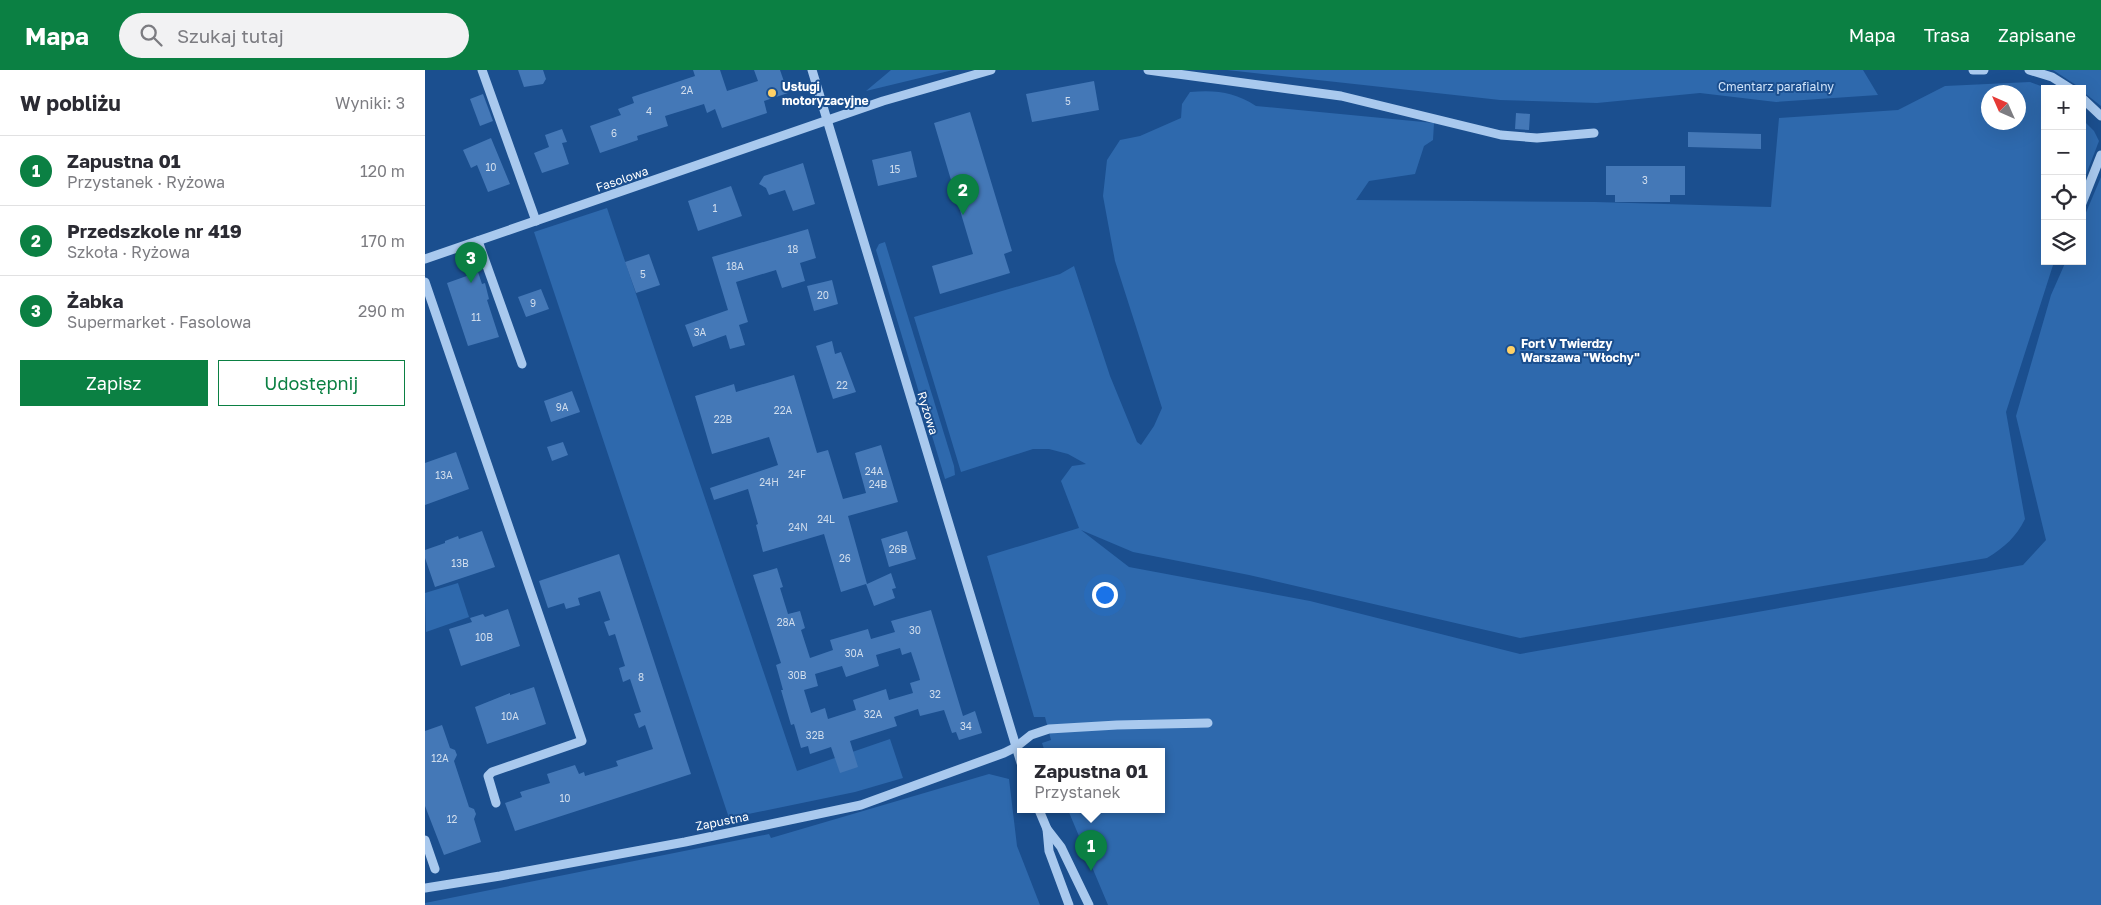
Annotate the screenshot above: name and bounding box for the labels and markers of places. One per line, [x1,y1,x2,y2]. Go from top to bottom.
place label: Usługi motoryzacyjne [782,79,869,108]
marker: Usługi motoryzacyjne [766,87,778,99]
pin: 2 [947,174,979,215]
pin: 3 [455,242,487,283]
place label: Fort V Twierdzy Warszawa "Włochy" [1521,336,1640,365]
marker: Fort V Twierdzy Warszawa "Włochy" [1505,344,1517,356]
pin: 1 [1075,830,1107,871]

